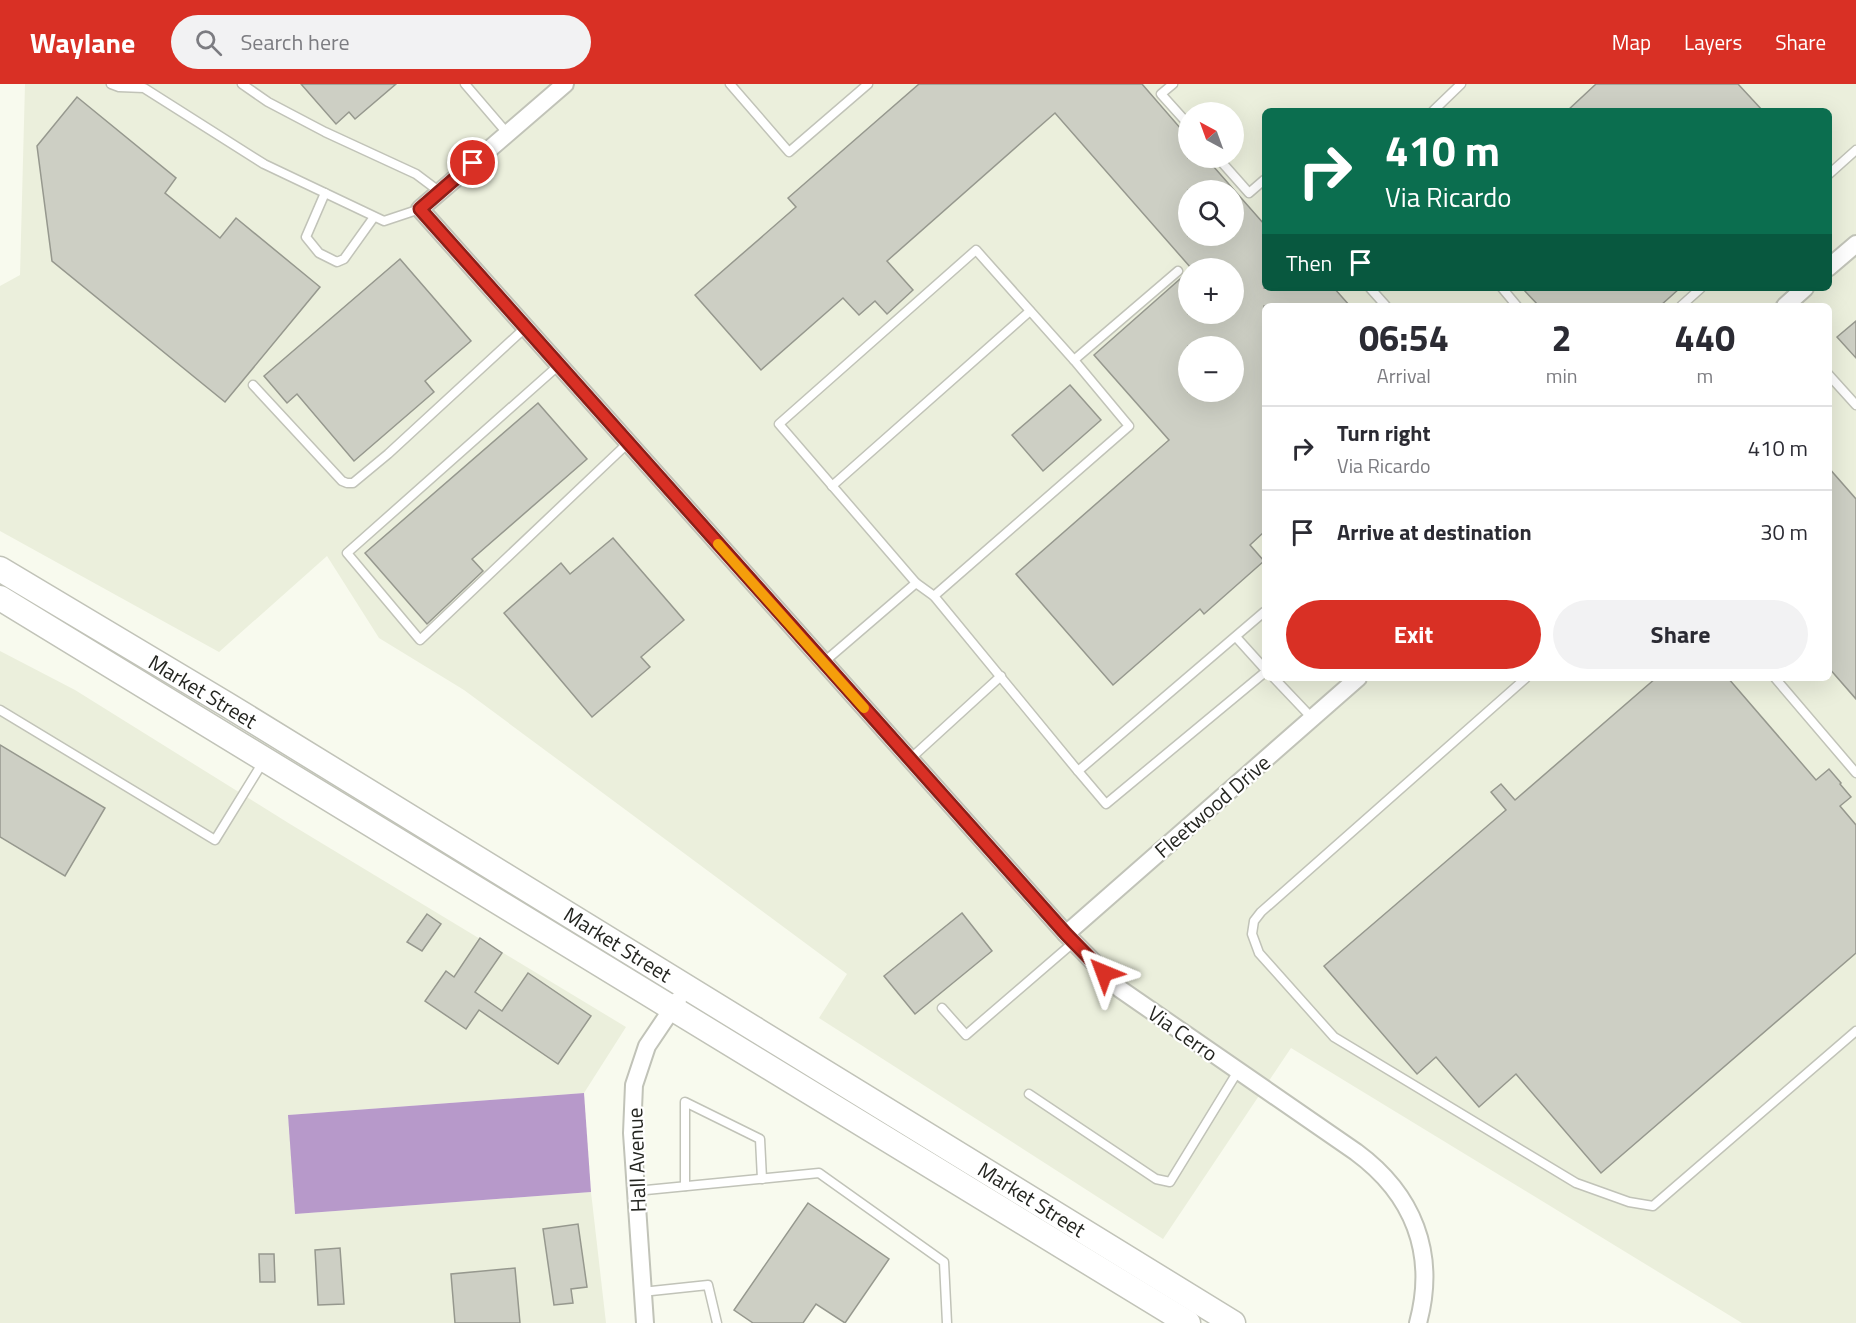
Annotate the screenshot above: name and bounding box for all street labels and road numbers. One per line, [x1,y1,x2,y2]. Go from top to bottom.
street label: Market Street [143,646,264,736]
street label: Fleetwood Drive [1147,747,1277,865]
street label: Market Street [558,898,679,990]
street label: Via Cerro [1141,997,1225,1069]
street label: Hall Avenue [618,1107,654,1213]
street label: Market Street [972,1153,1093,1245]

